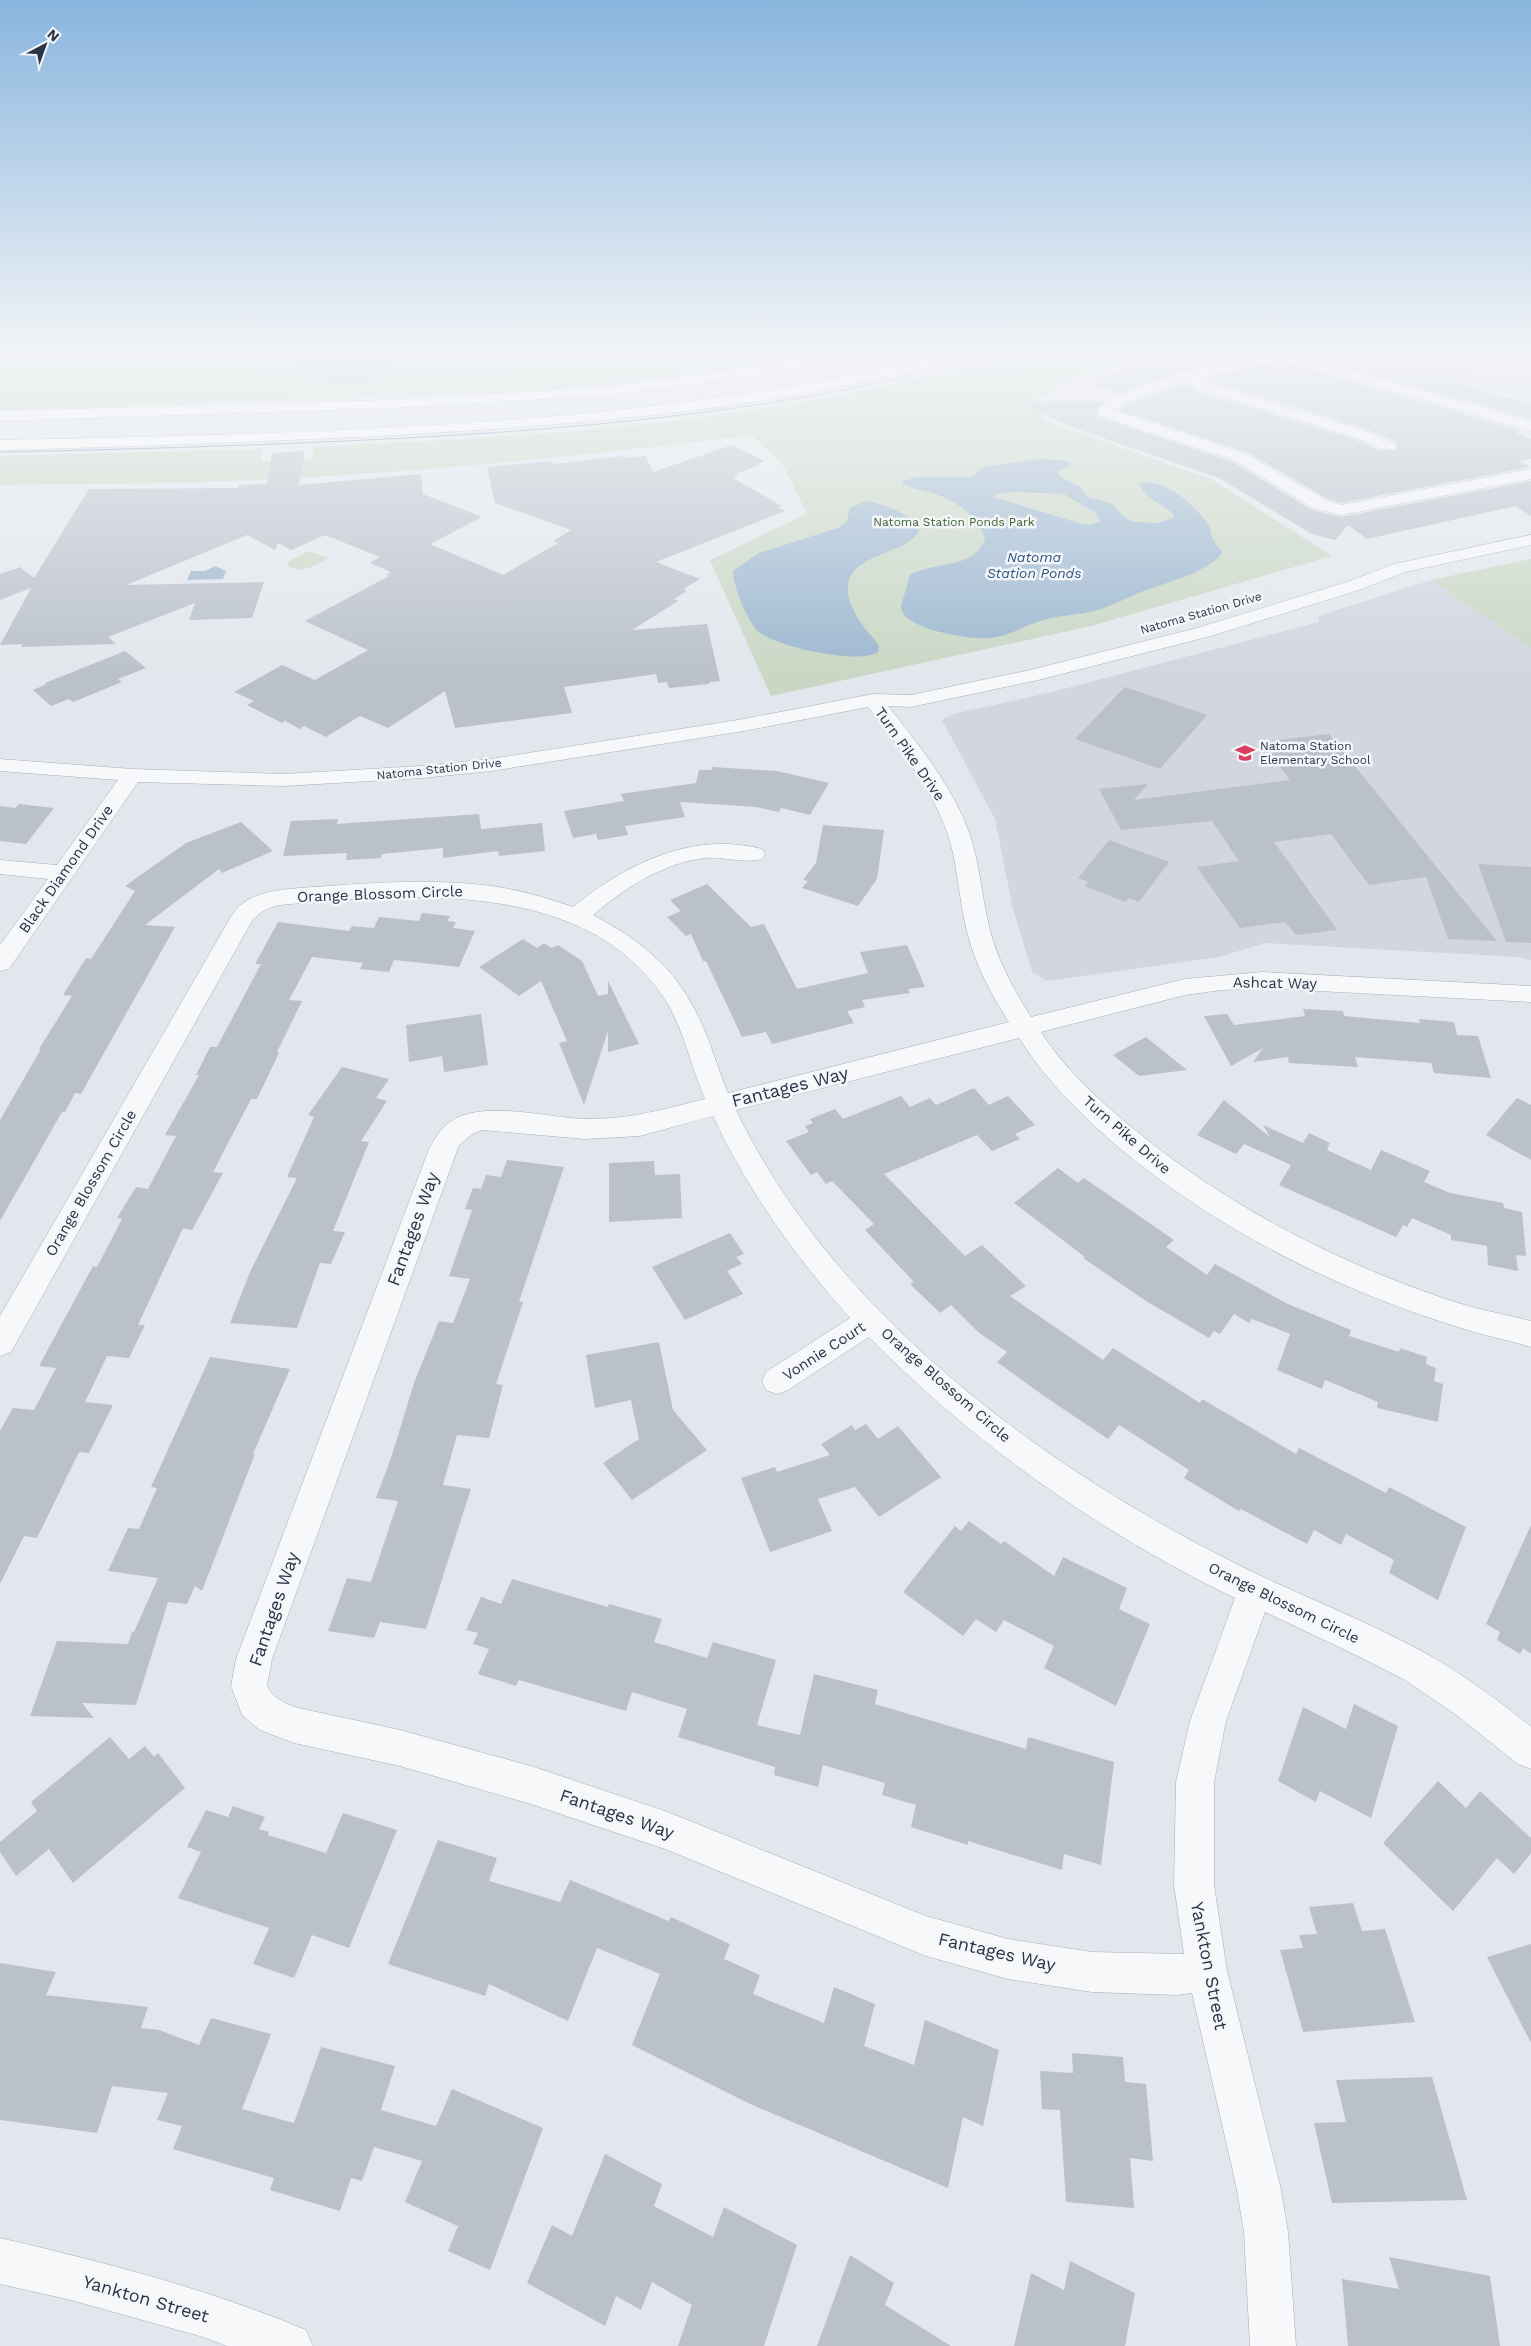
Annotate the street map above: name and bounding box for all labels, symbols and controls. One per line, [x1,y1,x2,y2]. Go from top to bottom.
north arrow [20,20,70,70]
text: N [44,26,63,45]
park label: Natoma Station Ponds Park [873,515,1035,529]
water label: Natoma Station Ponds [987,549,1081,581]
street label: Natoma Station Drive [1139,589,1263,637]
street label: Turn Pike Drive [871,704,949,804]
place label: Natoma Station Elementary School [1260,739,1371,767]
school or university icon: Natoma Station Elementary School [1234,742,1256,764]
street label: Natoma Station Drive [376,755,502,783]
street label: Black Diamond Drive [15,801,117,937]
street label: Orange Blossom Circle [297,882,463,906]
street label: Ashcat Way [1233,973,1318,993]
street label: Fantages Way [729,1062,851,1111]
street label: Turn Pike Drive [1079,1092,1175,1178]
street label: Orange Blossom Circle [42,1107,140,1259]
street label: Fantages Way [382,1168,443,1289]
street label: Vonnie Court [779,1317,869,1384]
street label: Orange Blossom Circle [877,1324,1015,1446]
street label: Fantages Way [244,1548,303,1669]
street label: Orange Blossom Circle [1205,1559,1363,1647]
street label: Fantages Way [557,1784,678,1843]
street label: Yankton Street [1187,1900,1232,2032]
street label: Fantages Way [936,1928,1058,1975]
street label: Yankton Street [81,2270,212,2327]

